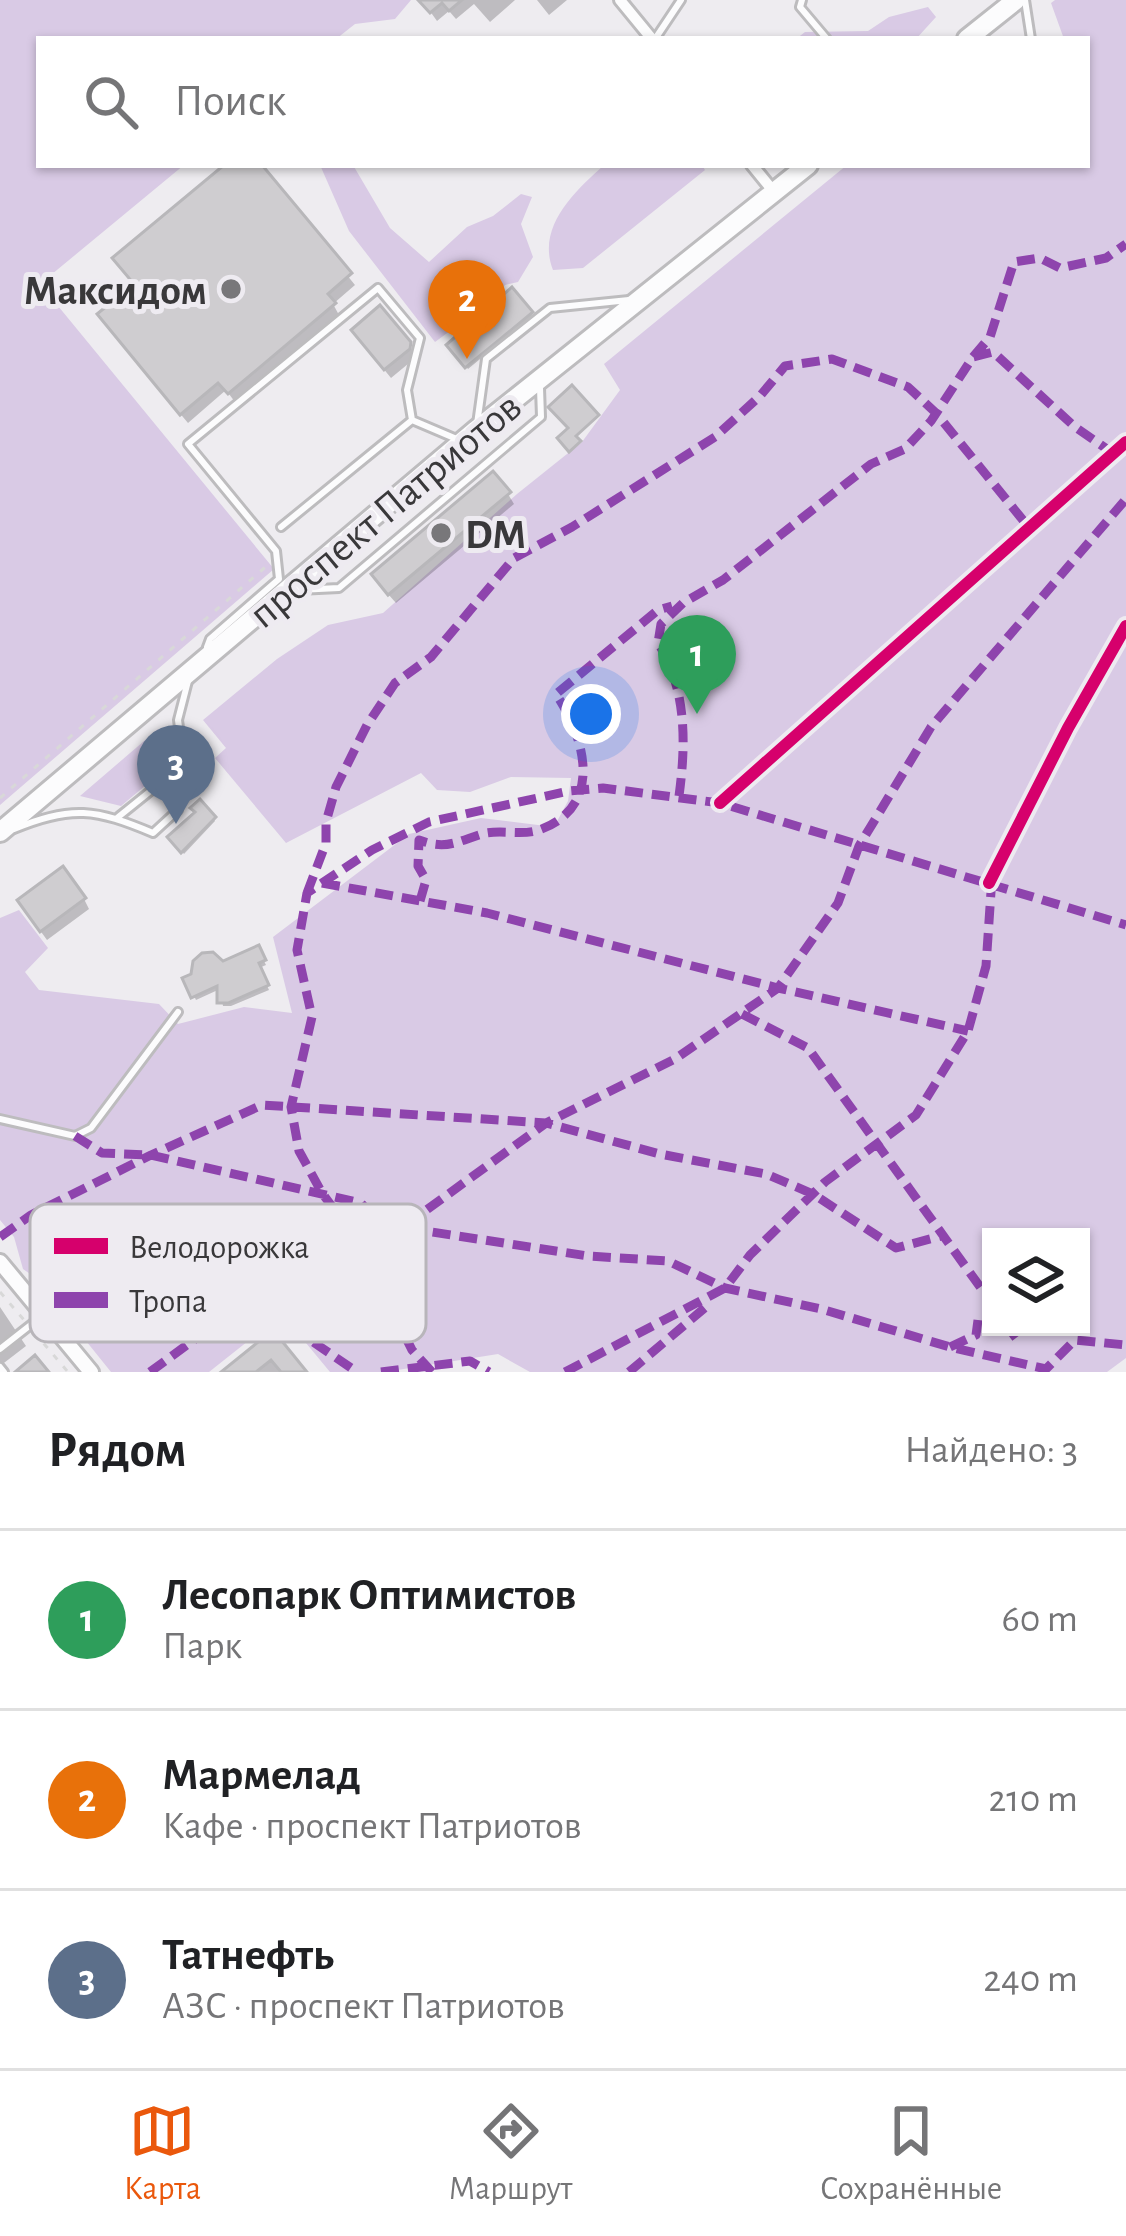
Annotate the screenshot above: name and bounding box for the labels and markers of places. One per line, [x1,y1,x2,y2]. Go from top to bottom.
pin: 2 [428,260,506,359]
place label: Максидом [24,270,207,312]
marker: Максидом [218,276,244,302]
place label: DM [465,514,526,556]
marker: DM [428,520,454,546]
pin: 1 [658,615,736,714]
pin: 3 [137,725,215,824]

